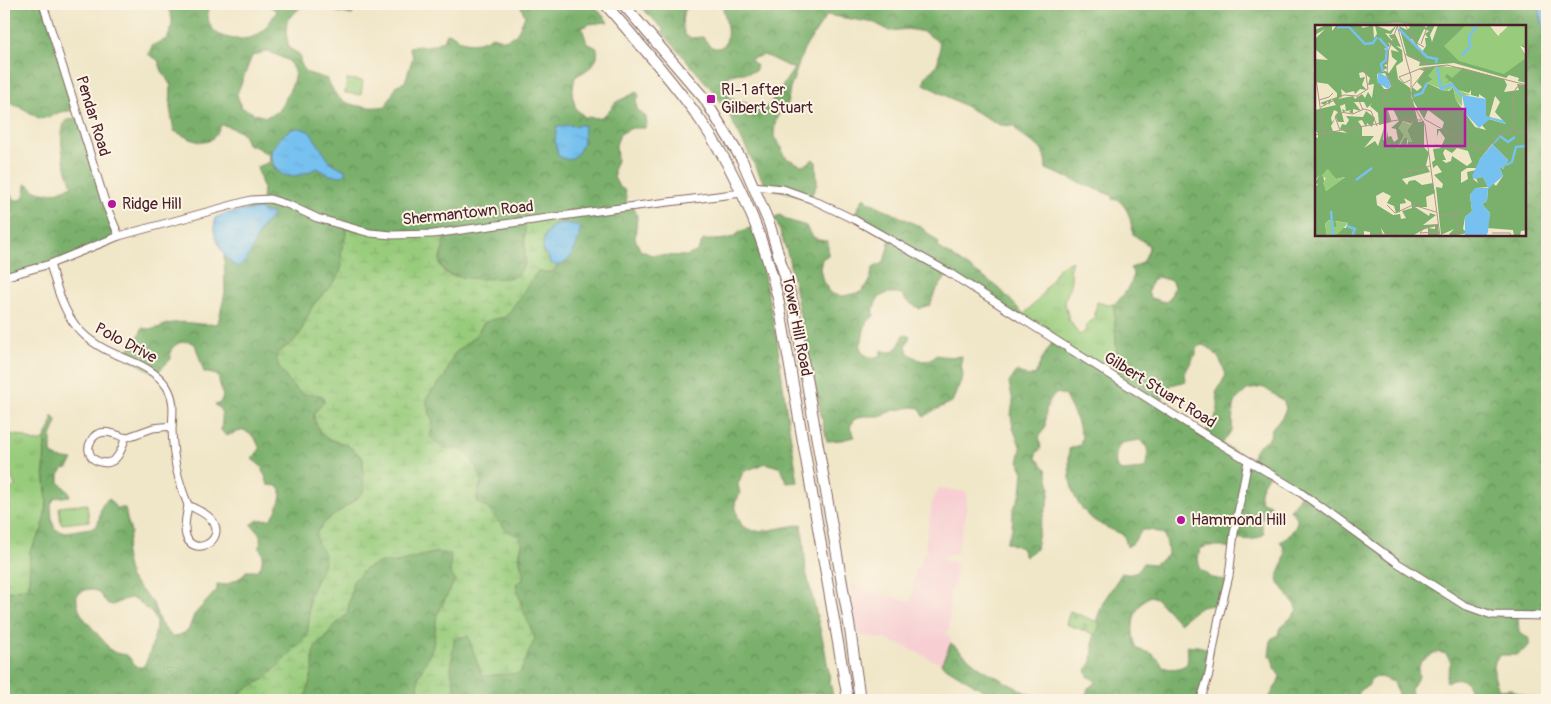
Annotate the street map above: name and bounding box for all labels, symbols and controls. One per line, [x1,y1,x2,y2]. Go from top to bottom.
inset map [1315,25,1526,236]
street label: Pendar Road [71,73,115,159]
place label: RI-1 after Gilbert Stuart [721,80,814,118]
marker: RI-1 after Gilbert Stuart [705,93,717,105]
place label: Ridge Hill [122,194,182,214]
street label: Shermantown Road [401,196,535,230]
marker: Ridge Hill [106,198,118,210]
street label: Tower Hill Road [777,274,817,378]
street label: Polo Drive [92,318,161,368]
street label: Gilbert Stuart Road [1100,347,1220,433]
place label: Hammond Hill [1191,510,1286,530]
marker: Hammond Hill [1175,514,1187,526]

